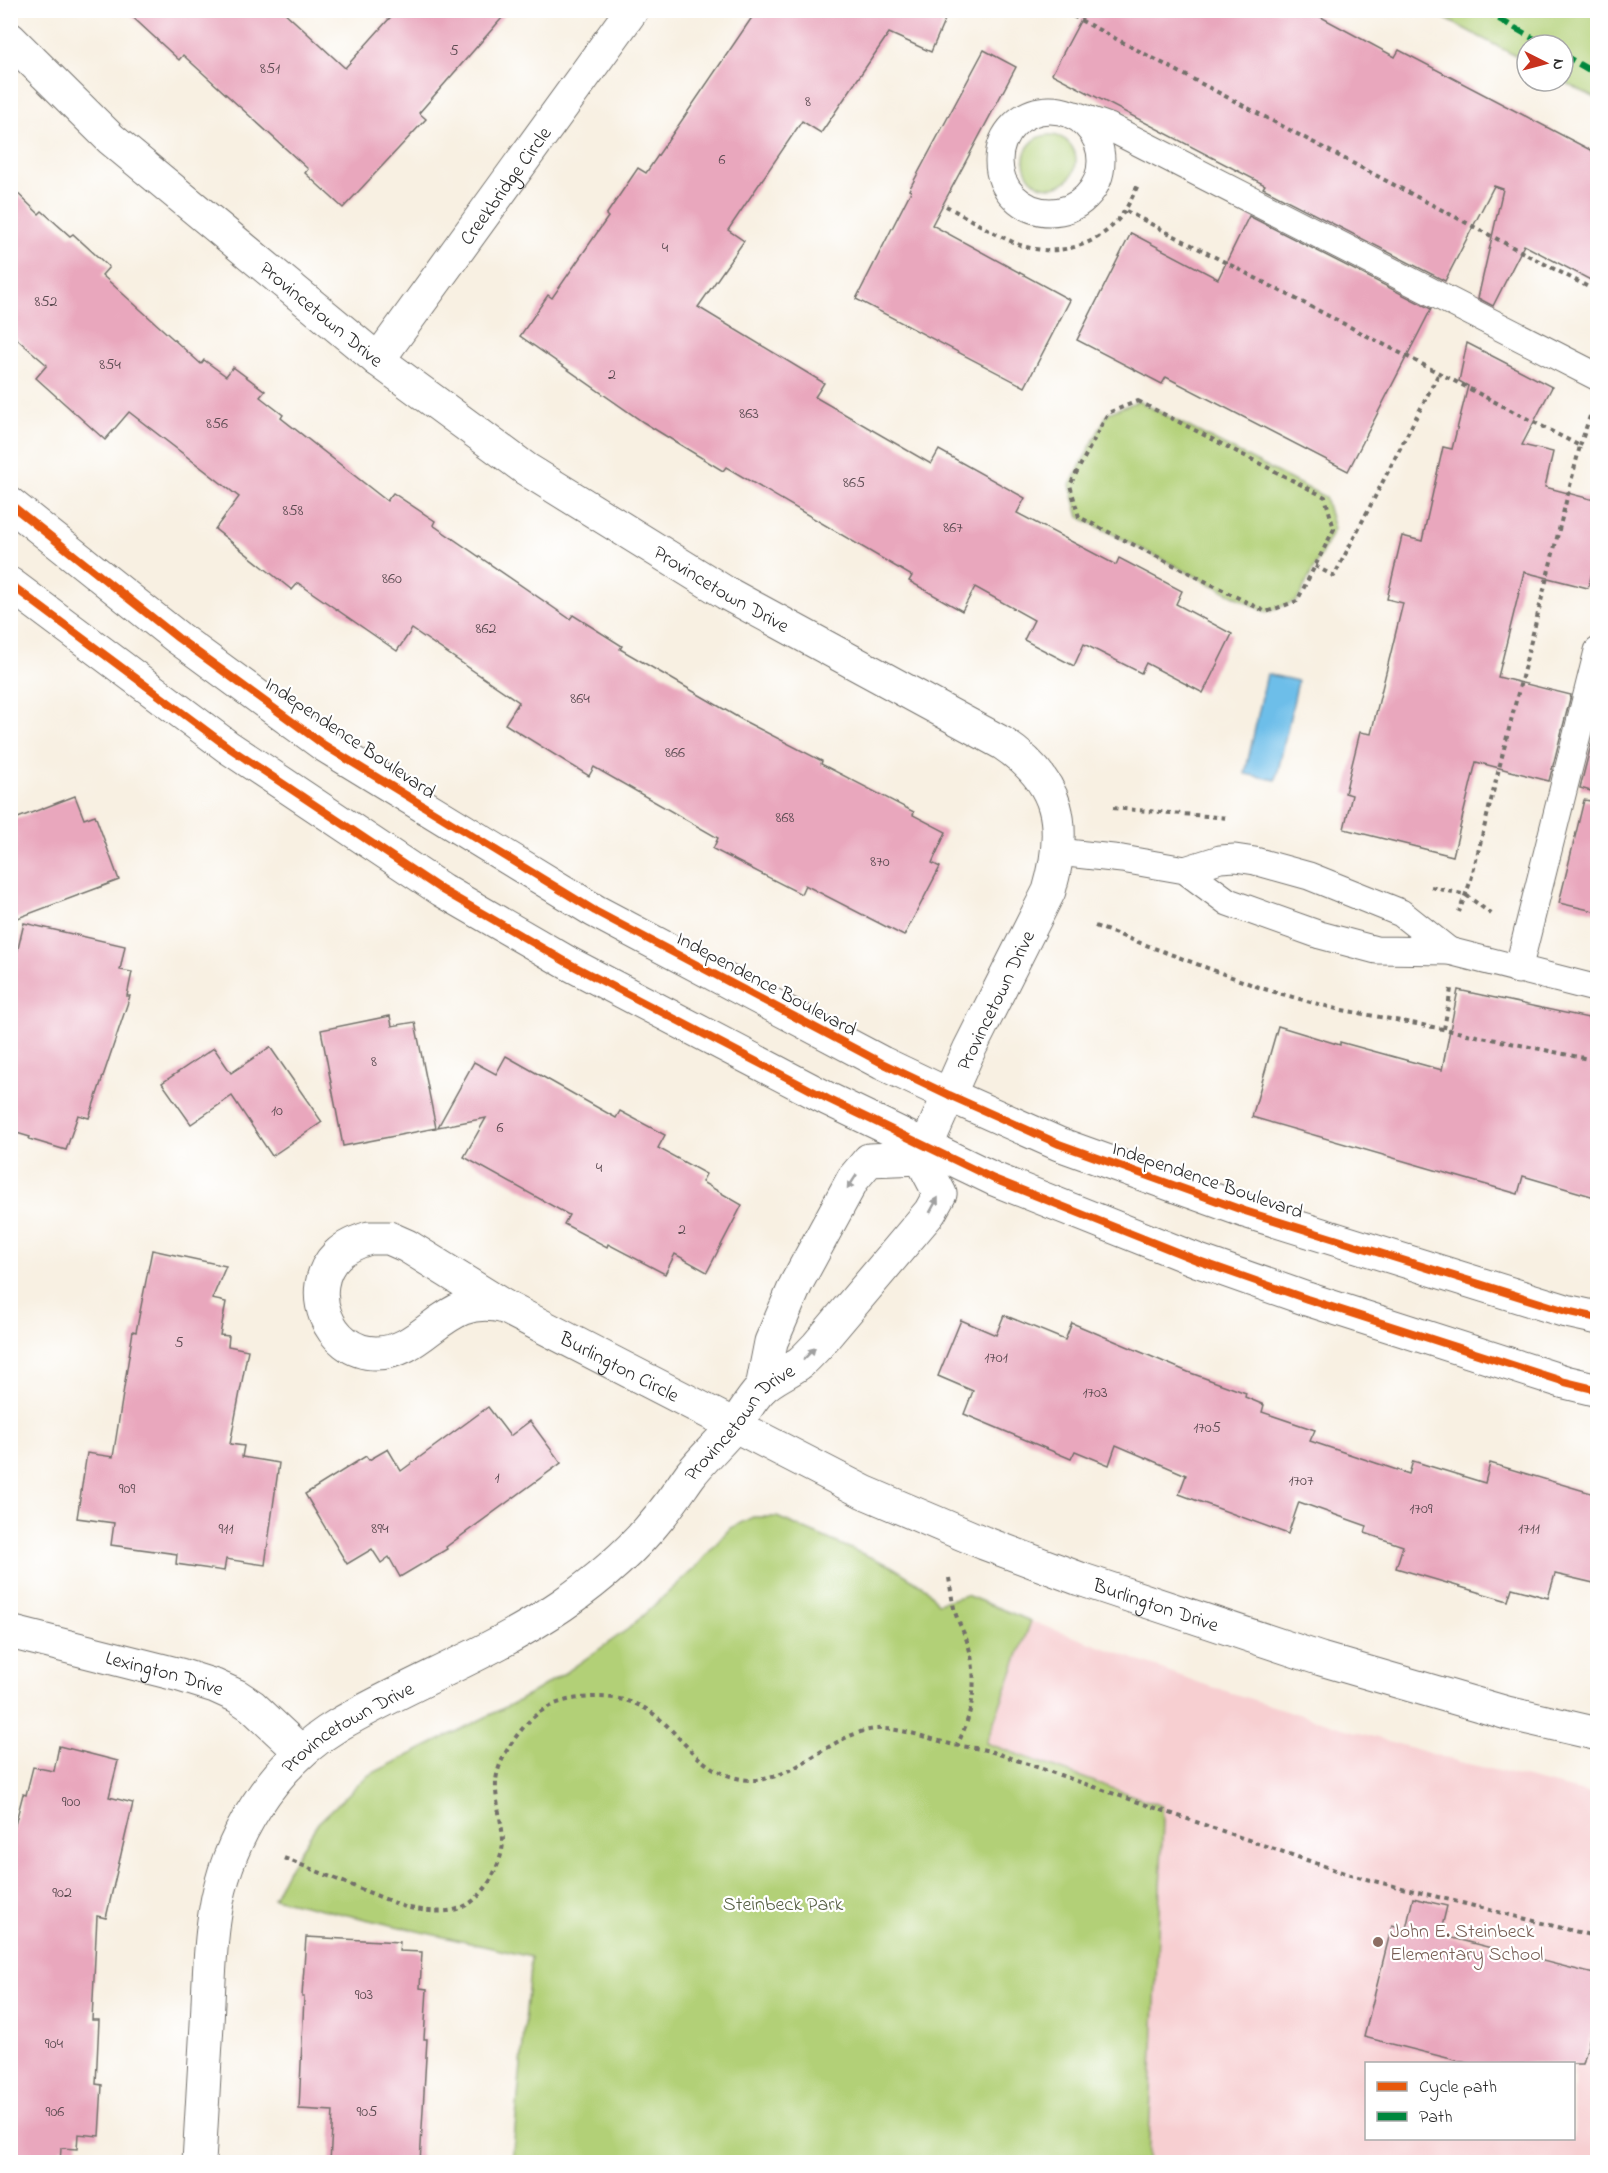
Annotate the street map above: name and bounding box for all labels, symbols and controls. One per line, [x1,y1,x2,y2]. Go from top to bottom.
north arrow [1515,33,1575,93]
house number: 5 [449,39,459,63]
house number: 851 [260,57,280,81]
text: N [1545,58,1570,71]
house number: 8 [805,90,811,114]
street label: Creekbridge Circle [454,121,560,252]
house number: 6 [718,148,726,172]
house number: 4 [662,236,669,260]
street label: Provincetown Drive [252,256,389,376]
house number: 852 [34,290,58,314]
house number: 854 [99,353,121,377]
house number: 2 [608,363,616,387]
house number: 863 [739,402,759,426]
house number: 856 [206,412,228,436]
house number: 865 [843,471,865,495]
house number: 858 [282,499,304,523]
house number: 867 [943,516,963,540]
street label: Provincetown Drive [647,539,794,642]
house number: 860 [382,567,402,591]
house number: 862 [476,617,497,641]
street label: Independence Boulevard [258,671,441,807]
house number: 864 [570,687,590,711]
house number: 866 [665,741,685,765]
house number: 868 [775,806,795,830]
house number: 870 [870,850,890,874]
street label: Independence Boulevard [670,925,861,1045]
street label: Provincetown Drive [951,926,1044,1076]
house number: 8 [371,1050,377,1074]
house number: 10 [271,1099,283,1123]
house number: 6 [496,1116,504,1140]
street label: Independence Boulevard [1107,1135,1307,1228]
house number: 4 [596,1156,603,1180]
one-way arrow [847,1174,858,1190]
one-way arrow [929,1196,939,1213]
house number: 2 [678,1218,686,1242]
street label: Burlington Circle [553,1325,683,1411]
house number: 5 [174,1331,184,1355]
house number: 1701 [984,1346,1008,1370]
one-way arrow [802,1347,816,1361]
street label: Provincetown Drive [678,1358,801,1488]
house number: 1703 [1082,1381,1108,1405]
house number: 1705 [1193,1416,1221,1440]
house number: 1 [494,1466,500,1490]
house number: 1707 [1288,1469,1314,1493]
house number: 909 [119,1477,135,1501]
house number: 1709 [1409,1497,1433,1521]
house number: 911 [219,1517,234,1541]
house number: 894 [371,1517,389,1541]
house number: 1711 [1518,1517,1540,1541]
street label: Burlington Drive [1088,1572,1222,1641]
street label: Lexington Drive [102,1645,228,1705]
street label: Provincetown Drive [276,1675,419,1781]
house number: 900 [62,1790,80,1814]
house number: 902 [52,1881,72,1905]
park label: Steinbeck Park [723,1891,843,1920]
place label: John E. Steinbeck Elementary School [1390,1918,1543,1970]
marker: John E. Steinbeck Elementary School [1371,1935,1385,1949]
house number: 903 [355,1983,373,2007]
house number: 904 [45,2032,64,2056]
legend [1365,2062,1575,2140]
text: Cycle path [1419,2075,1497,2101]
house number: 906 [46,2100,64,2124]
house number: 905 [357,2100,377,2124]
text: Path [1419,2105,1453,2131]

